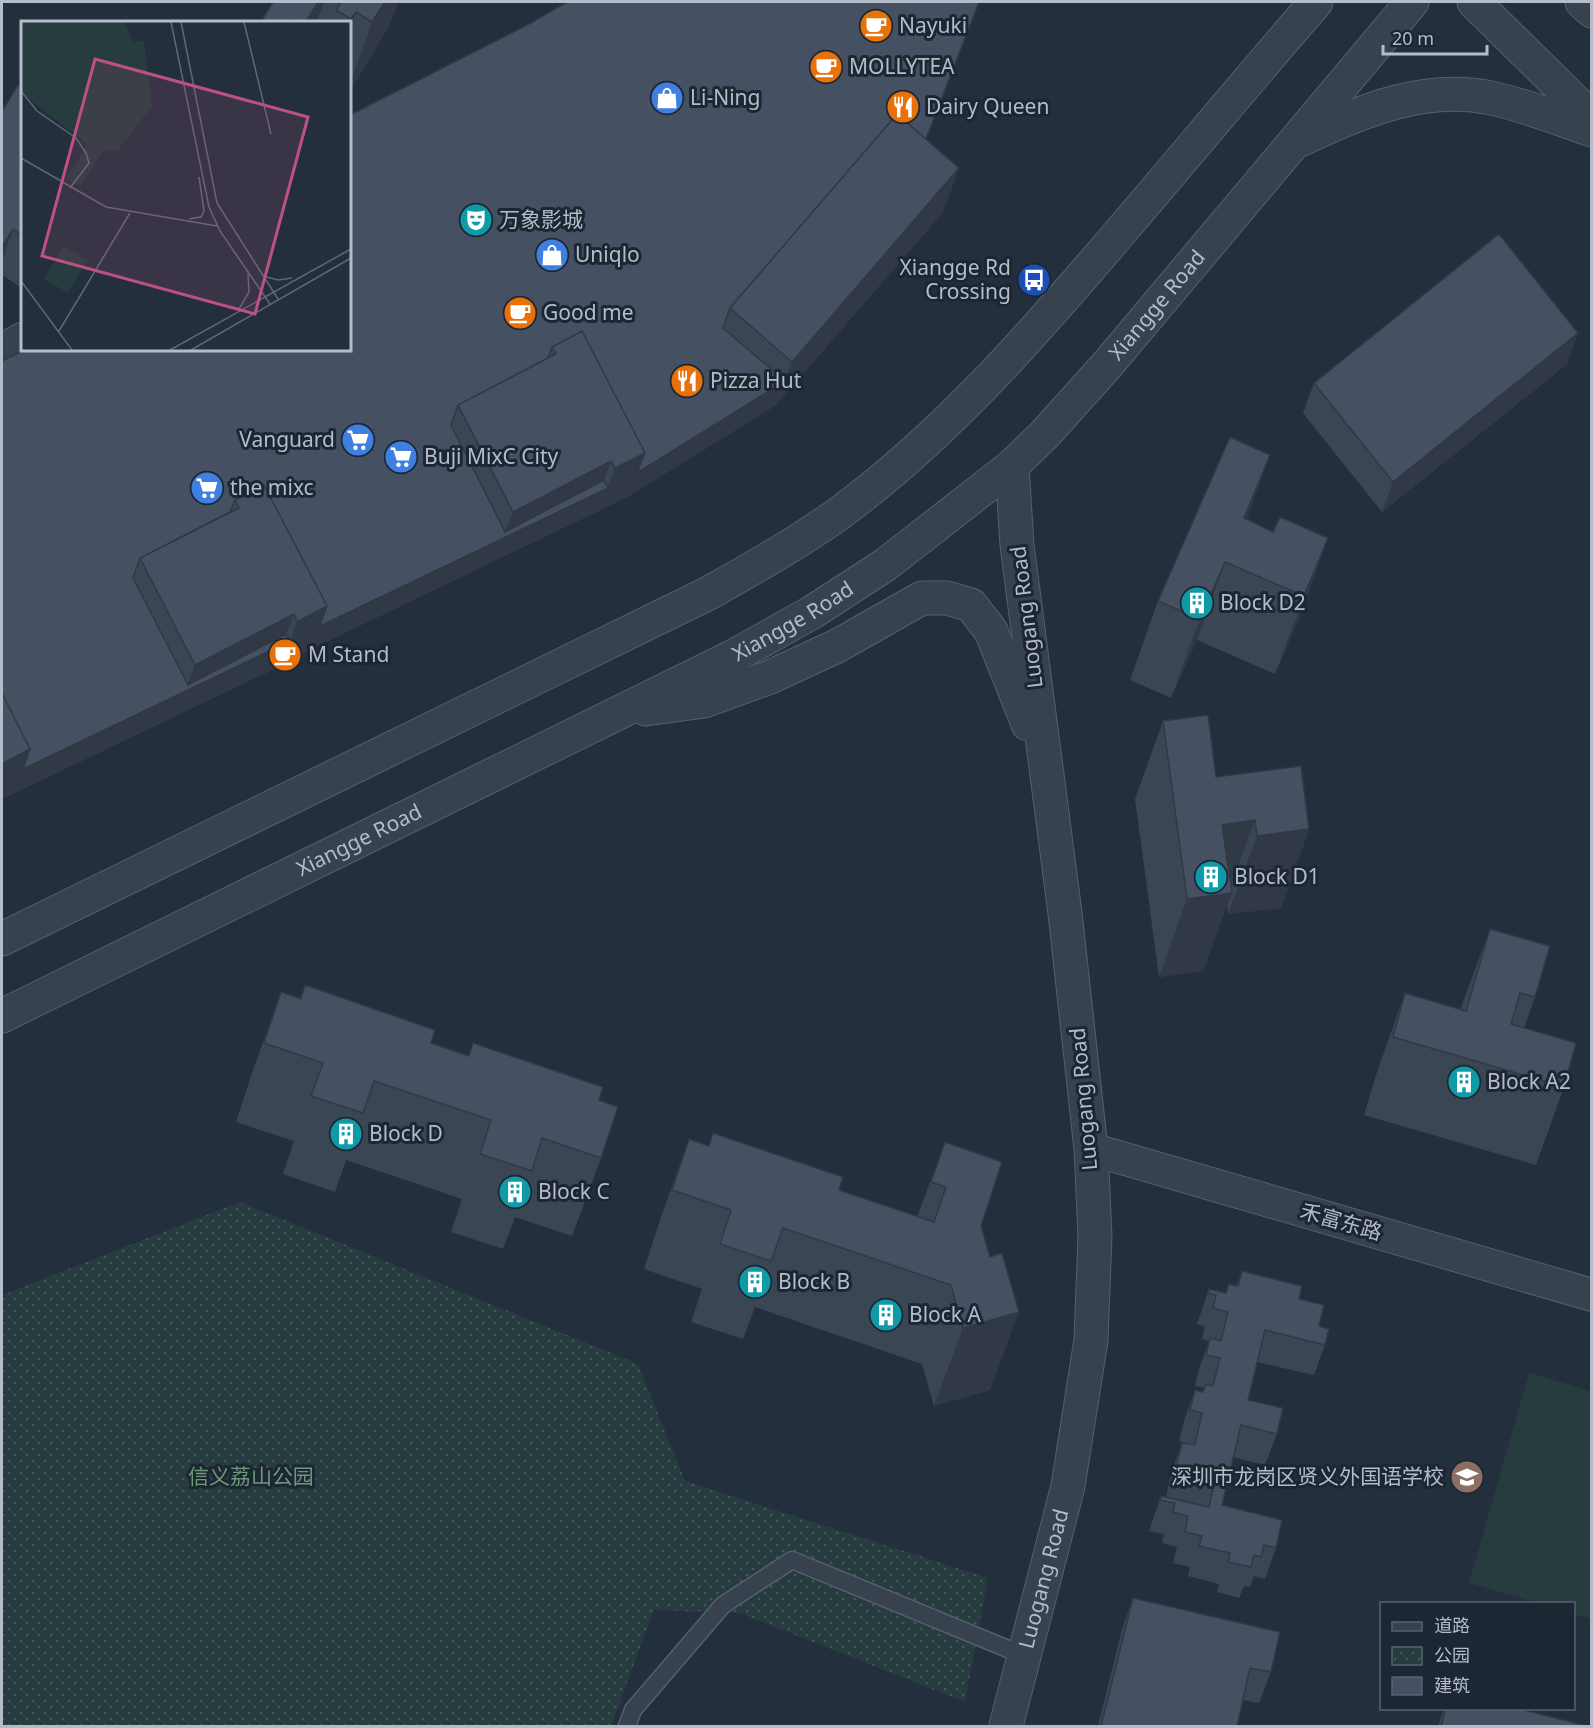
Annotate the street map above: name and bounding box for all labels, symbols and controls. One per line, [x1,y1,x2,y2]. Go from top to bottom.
cafe icon: Nayuki [858,8,894,44]
place label: Nayuki [899,11,967,39]
scale bar [1383,18,1486,56]
inset map [21,21,351,351]
text: 20 m [1392,26,1434,50]
cafe icon: MOLLYTEA [808,49,844,85]
place label: MOLLYTEA [849,52,955,80]
shop icon: Li-Ning [649,80,685,116]
place label: Li-Ning [690,83,760,111]
restaurant icon: Dairy Queen [885,89,921,125]
place label: Dairy Queen [926,92,1049,120]
theatre icon: 万象影城 [458,202,494,238]
place label: 万象影城 [499,205,583,233]
shop icon: Uniqlo [534,237,570,273]
place label: Uniqlo [575,240,640,268]
street label: Xiangge Road [1102,243,1211,366]
place label: Xiangge Rd Crossing [899,253,1011,305]
bus stop icon: Xiangge Rd Crossing [1016,262,1052,298]
cafe icon: Good me [502,295,538,331]
place label: Good me [543,298,634,326]
restaurant icon: Pizza Hut [669,363,705,399]
place label: Pizza Hut [710,366,802,394]
supermarket icon: Vanguard [340,422,376,458]
place label: Vanguard [239,425,335,453]
supermarket icon: Buji MixC City [383,439,419,475]
place label: Buji MixC City [424,442,559,470]
supermarket icon: the mixc [189,470,225,506]
place label: the mixc [230,473,314,501]
street label: Luogang Road [1003,544,1049,690]
street label: Xiangge Road [727,574,858,667]
building icon: Block D2 [1179,585,1215,621]
place label: Block D2 [1220,588,1306,616]
cafe icon: M Stand [267,637,303,673]
place label: M Stand [308,640,389,668]
street label: Xiangge Road [291,797,426,882]
building icon: Block D1 [1193,859,1229,895]
place label: Block D1 [1234,862,1320,890]
street label: Luogang Road [1063,1027,1103,1172]
building icon: Block A2 [1446,1064,1482,1100]
place label: Block A2 [1487,1067,1571,1095]
building icon: Block D [328,1116,364,1152]
place label: Block D [369,1119,443,1147]
building icon: Block C [497,1174,533,1210]
place label: Block C [538,1177,610,1205]
street label: 禾富东路 [1297,1196,1386,1246]
building icon: Block B [737,1264,773,1300]
place label: Block B [778,1267,850,1295]
building icon: Block A [868,1297,904,1333]
place label: Block A [909,1300,982,1328]
school or university icon: 深圳市龙岗区贤义外国语学校 [1449,1459,1485,1495]
park label: 信义荔山公园 [188,1462,314,1490]
place label: 深圳市龙岗区贤义外国语学校 [1171,1462,1444,1490]
street label: Luogang Road [1012,1506,1075,1651]
legend [1380,1602,1575,1710]
text: 道路 [1434,1613,1470,1637]
text: 公园 [1434,1643,1470,1667]
text: 建筑 [1434,1673,1470,1697]

